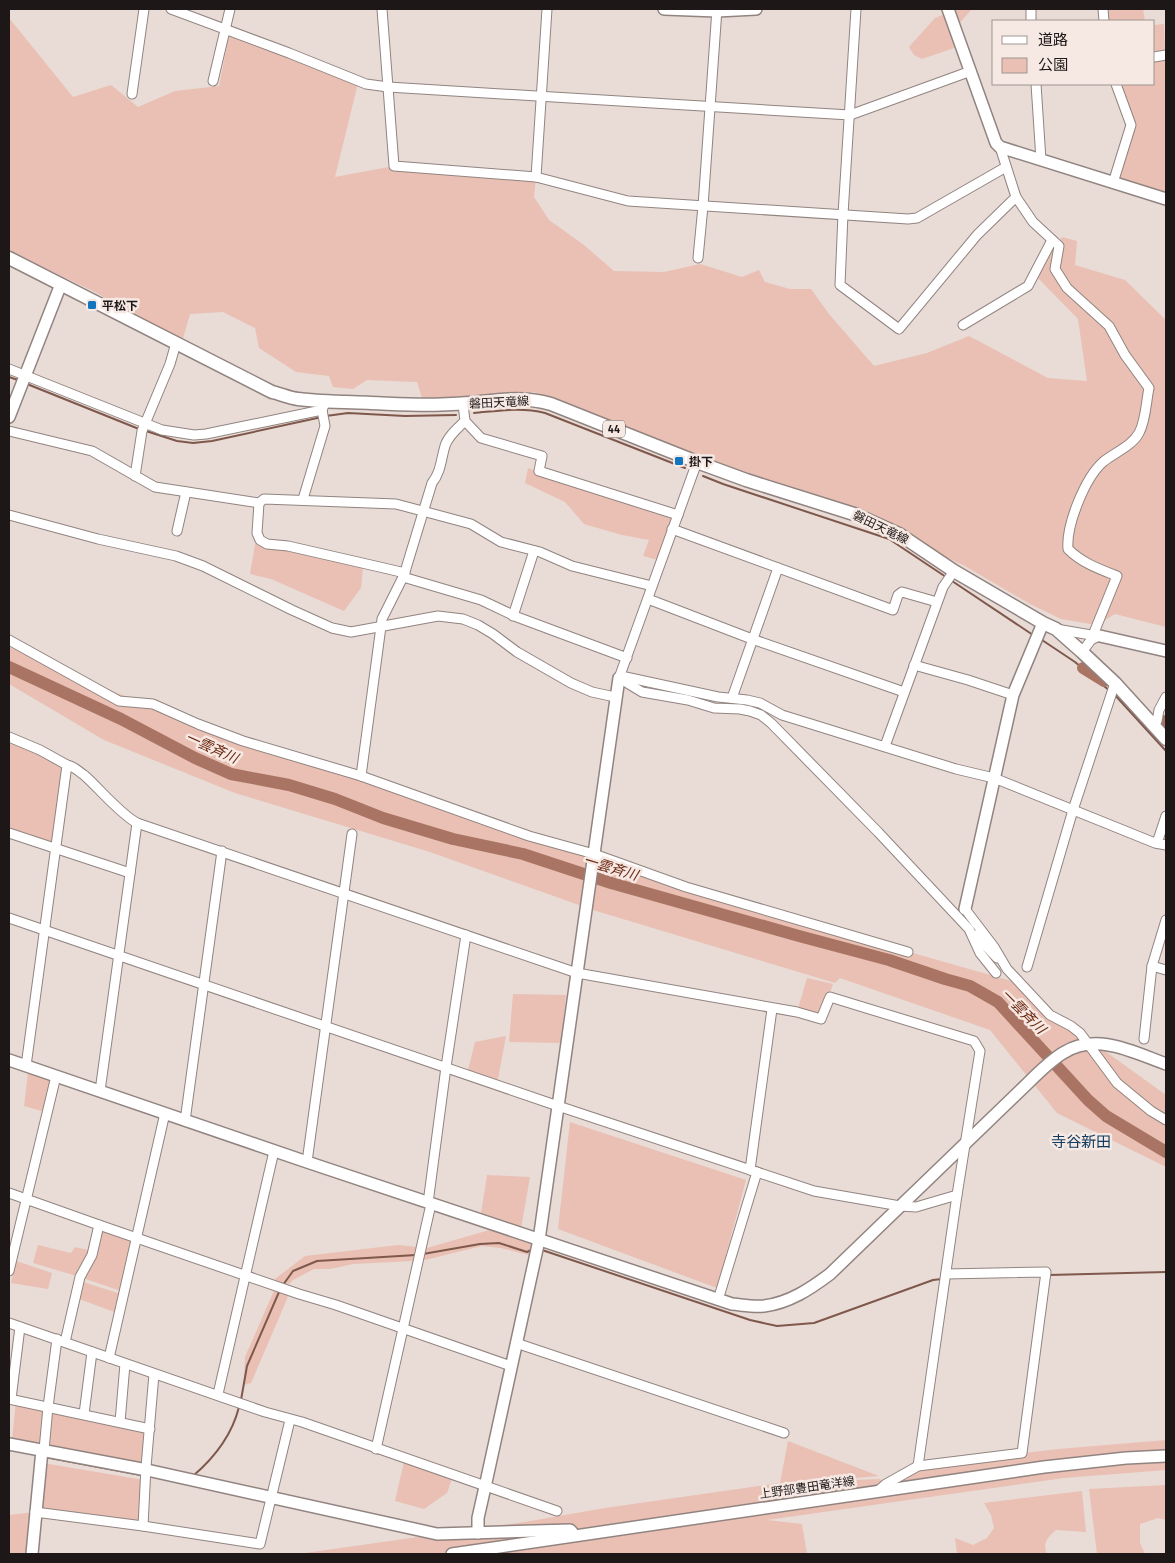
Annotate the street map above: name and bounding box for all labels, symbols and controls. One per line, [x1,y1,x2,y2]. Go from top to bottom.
legend [992,20,1155,85]
text: 道路 [1038,28,1068,51]
text: 公園 [1038,53,1068,76]
place label: 平松下 [102,296,138,315]
marker: 平松下 [86,299,98,311]
street label: 磐田天竜線 [469,391,529,413]
road number: 44 [603,420,625,438]
place label: 掛下 [689,452,713,471]
marker: 掛下 [673,455,685,467]
street label: 磐田天竜線 [850,505,912,549]
water label: 一雲斉川 [182,726,244,769]
water label: 一雲斉川 [581,849,643,886]
water label: 一雲斉川 [997,984,1053,1040]
district label: 寺谷新田 [1051,1130,1111,1153]
street label: 上野部豊田竜洋線 [758,1471,856,1503]

